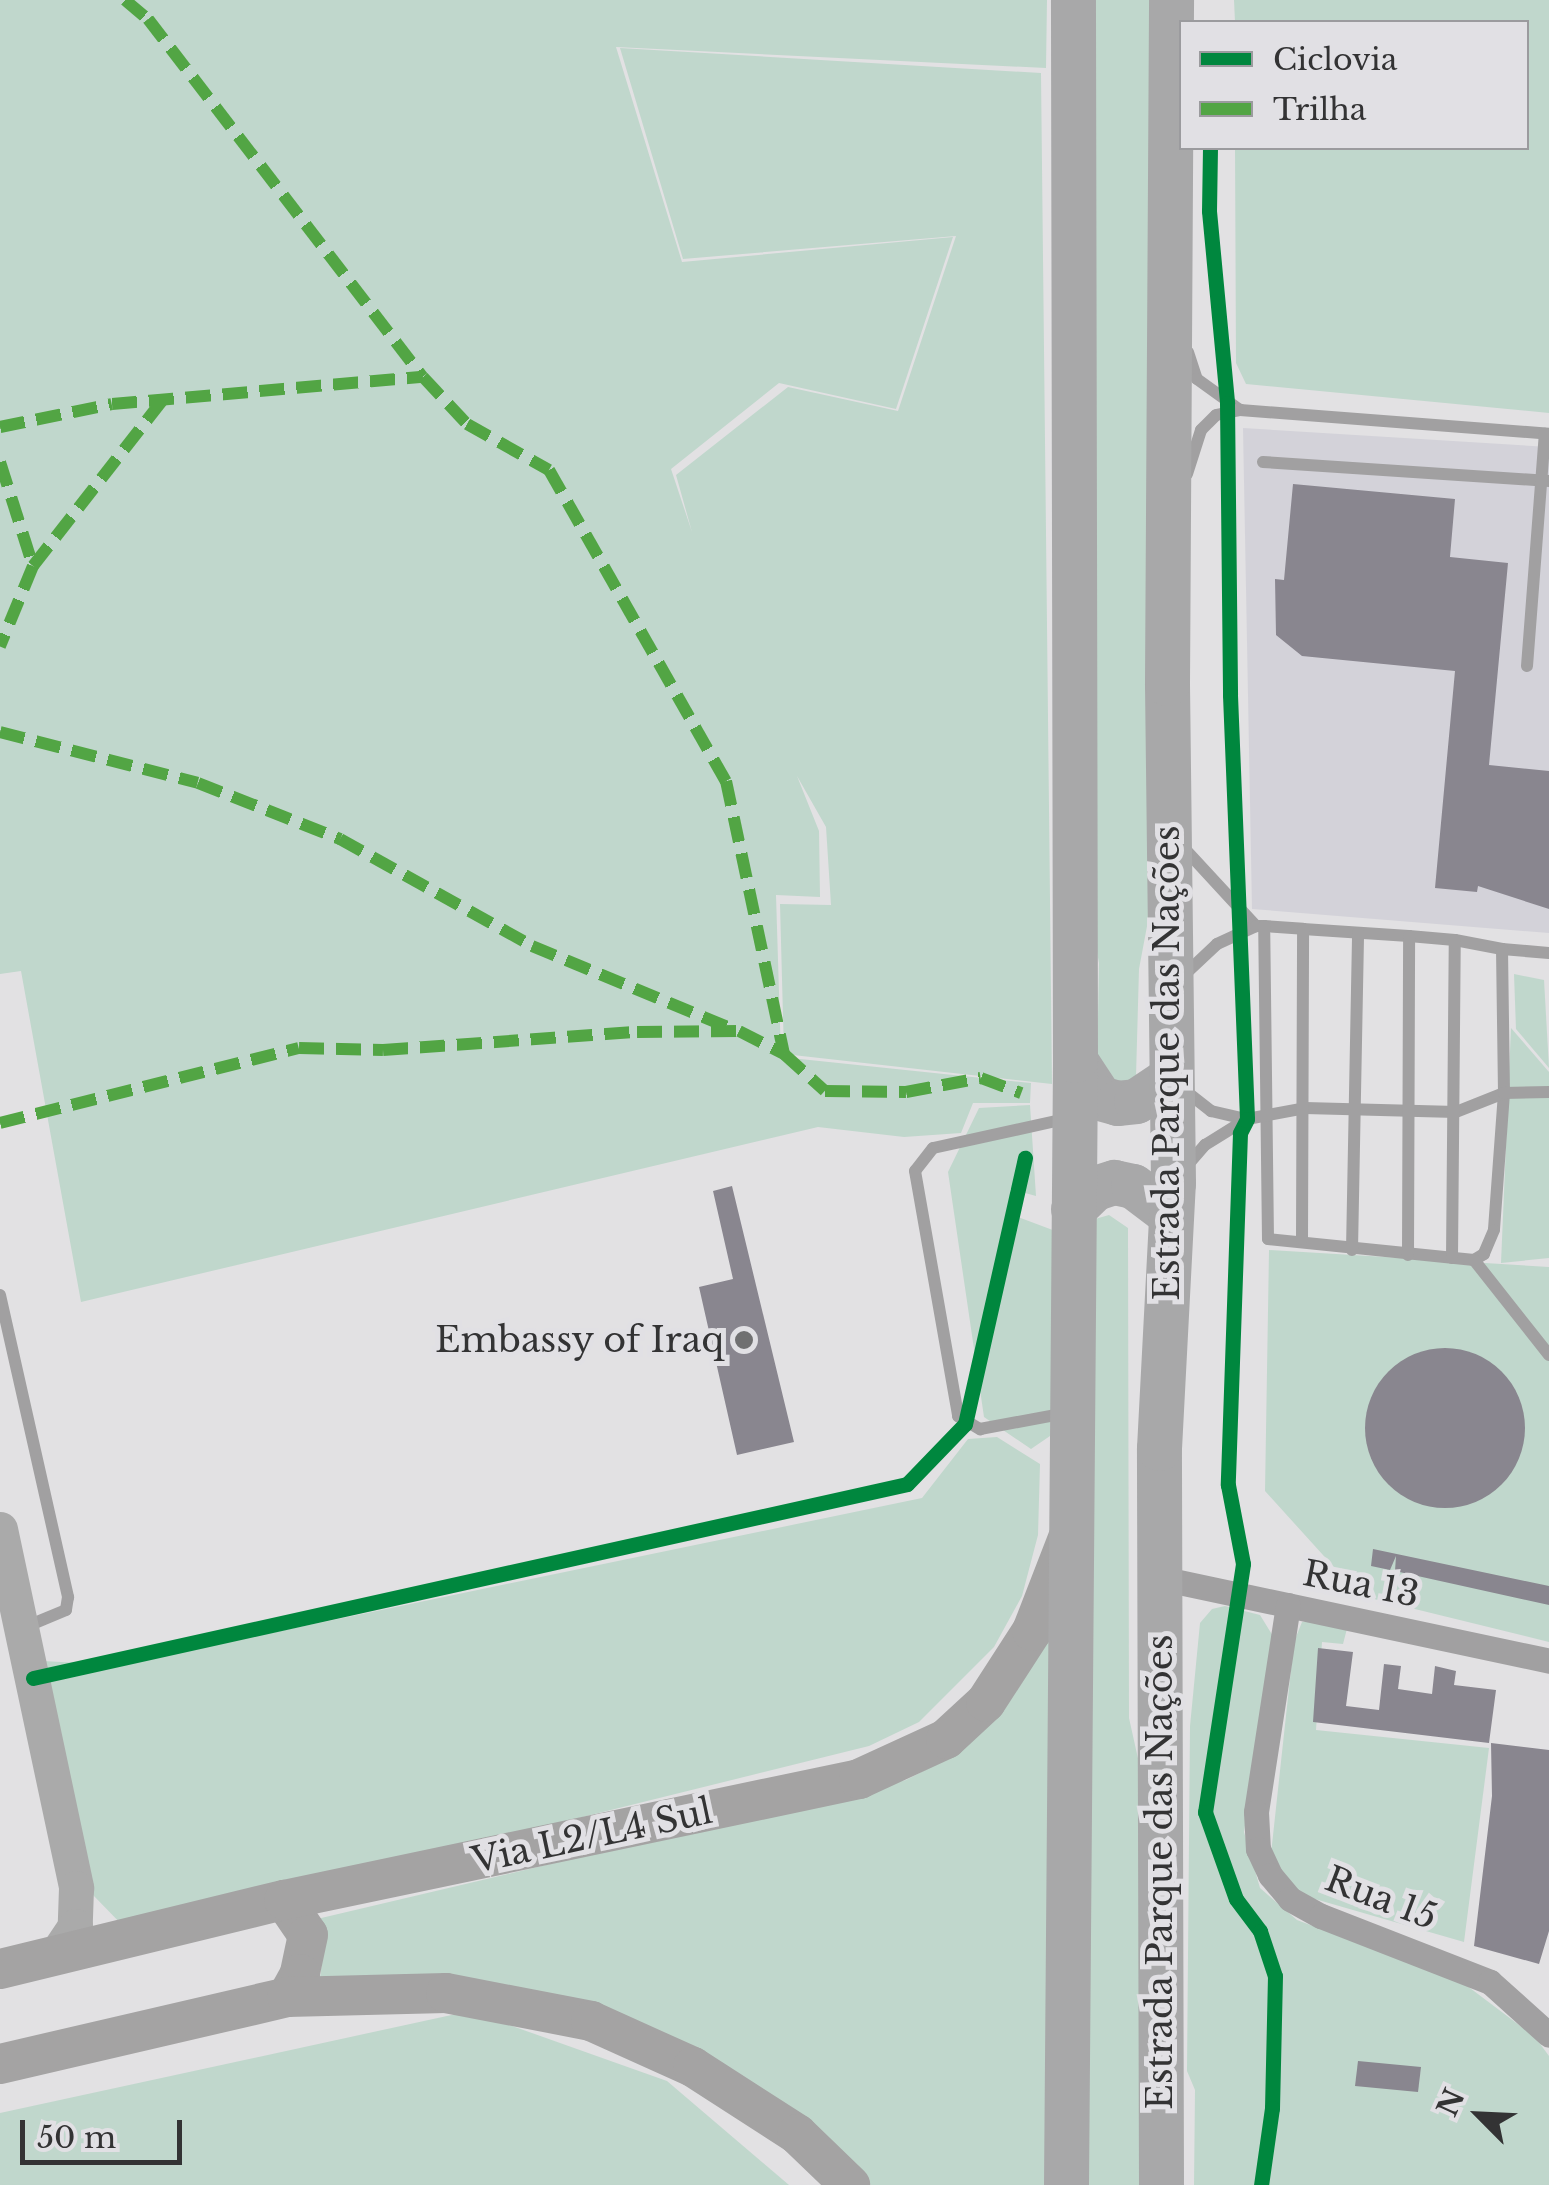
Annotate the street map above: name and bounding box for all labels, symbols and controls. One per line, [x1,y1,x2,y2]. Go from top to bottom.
legend [1179,20,1529,150]
text: Ciclovia [1273,41,1397,78]
text: Trilha [1273,91,1366,128]
street label: Estrada Parque das Nações [1146,825,1188,1301]
place label: Embassy of Iraq [434,1319,724,1361]
marker: Embassy of Iraq [733,1329,755,1351]
street label: Rua 13 [1299,1552,1423,1616]
street label: Estrada Parque das Nações [1139,1634,1181,2110]
street label: Via L2/L4 Sul [468,1790,716,1882]
street label: Rua 15 [1319,1858,1443,1938]
north arrow [1429,2065,1529,2165]
text: N [1430,2083,1472,2122]
scale bar [25,2100,188,2162]
text: 50 m [37,2119,116,2156]

